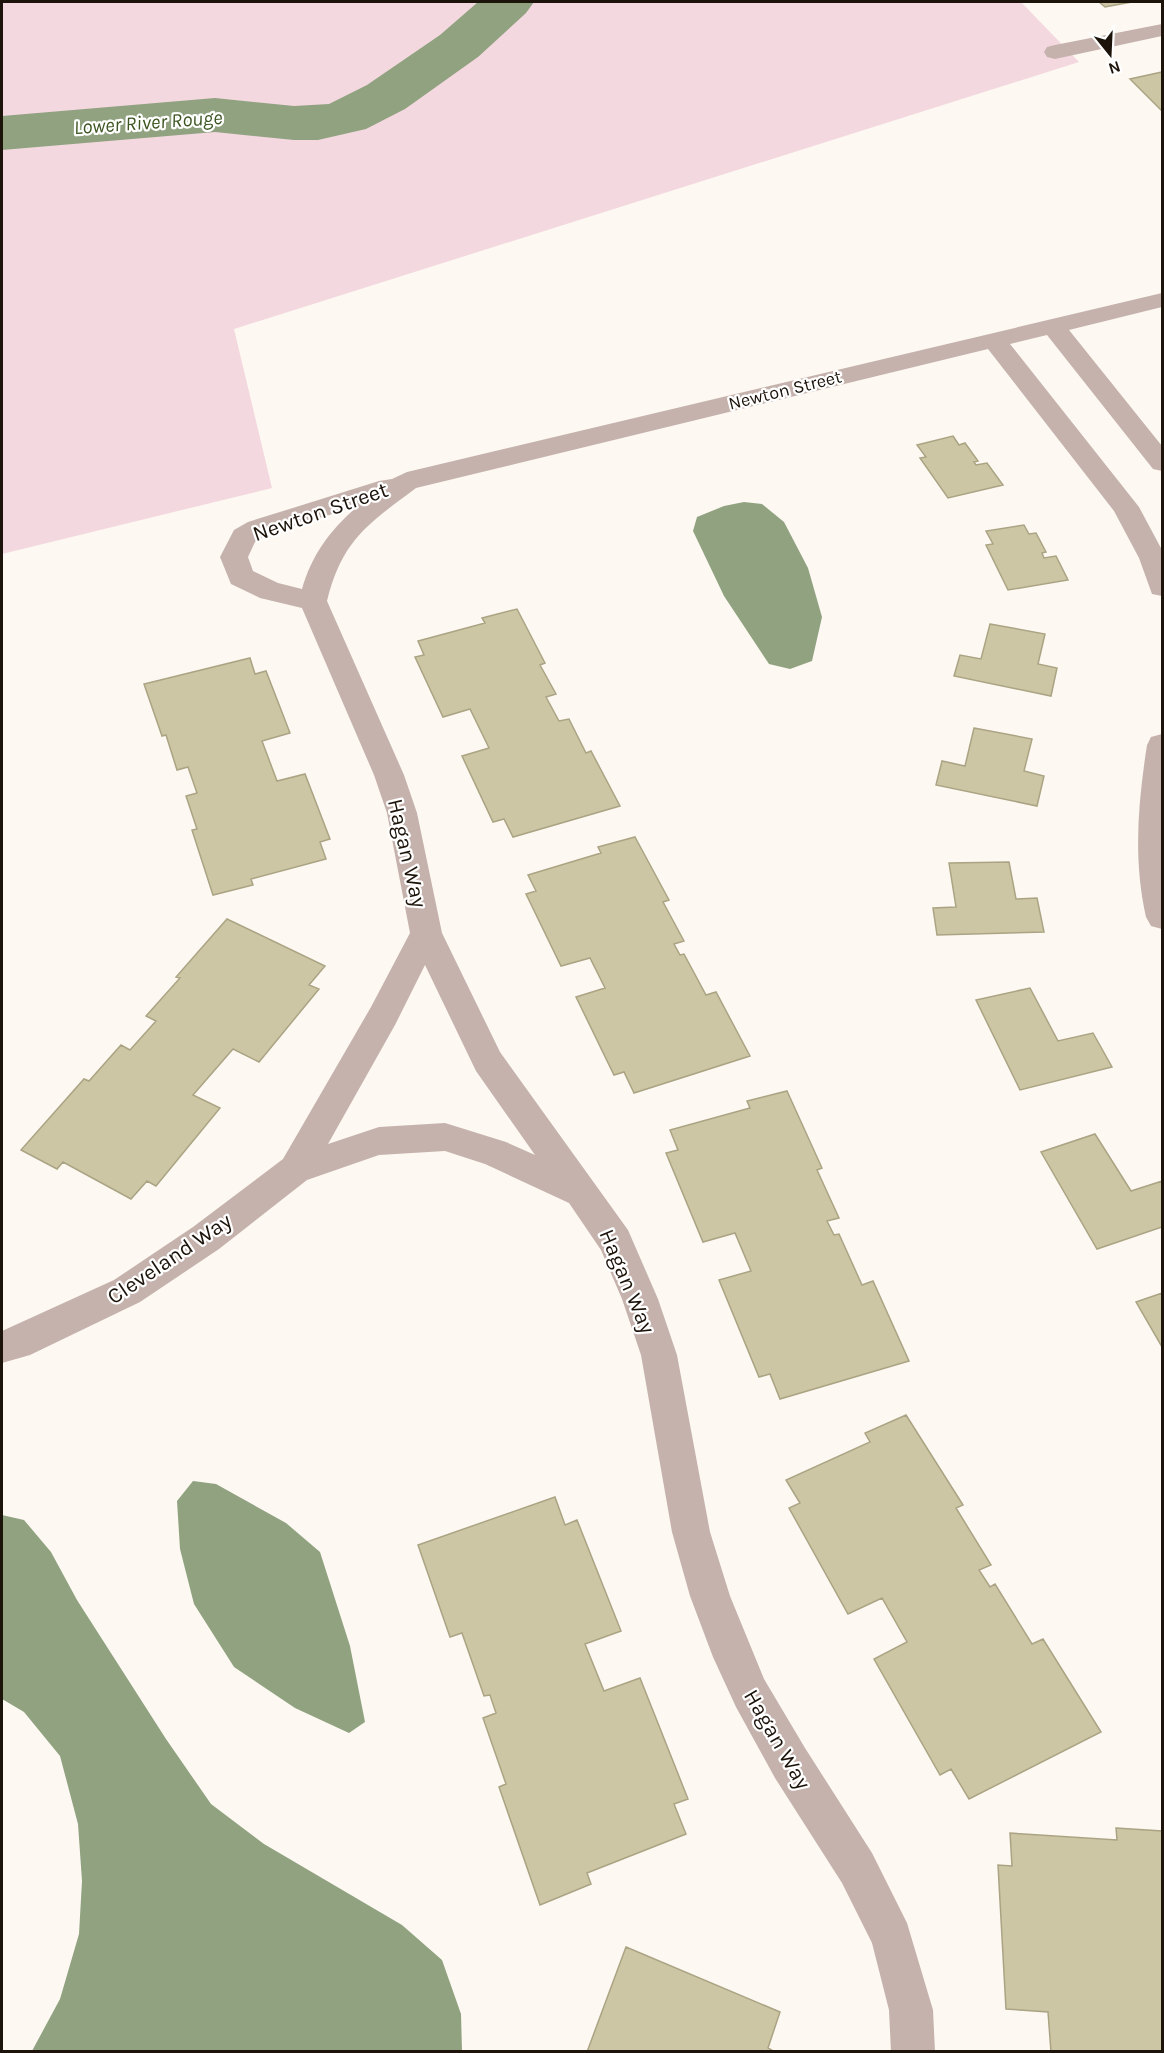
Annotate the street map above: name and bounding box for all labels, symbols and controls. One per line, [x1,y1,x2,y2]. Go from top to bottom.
north arrow [1080,24,1140,84]
text: N [1106,57,1123,79]
water label: Lower River Rouge [73,106,223,139]
street label: Newton Street [726,365,844,415]
street label: Newton Street [249,477,391,547]
street label: Hagan Way [382,796,432,910]
street label: Cleveland Way [102,1208,237,1310]
street label: Hagan Way [593,1225,661,1338]
street label: Hagan Way [738,1685,816,1794]

